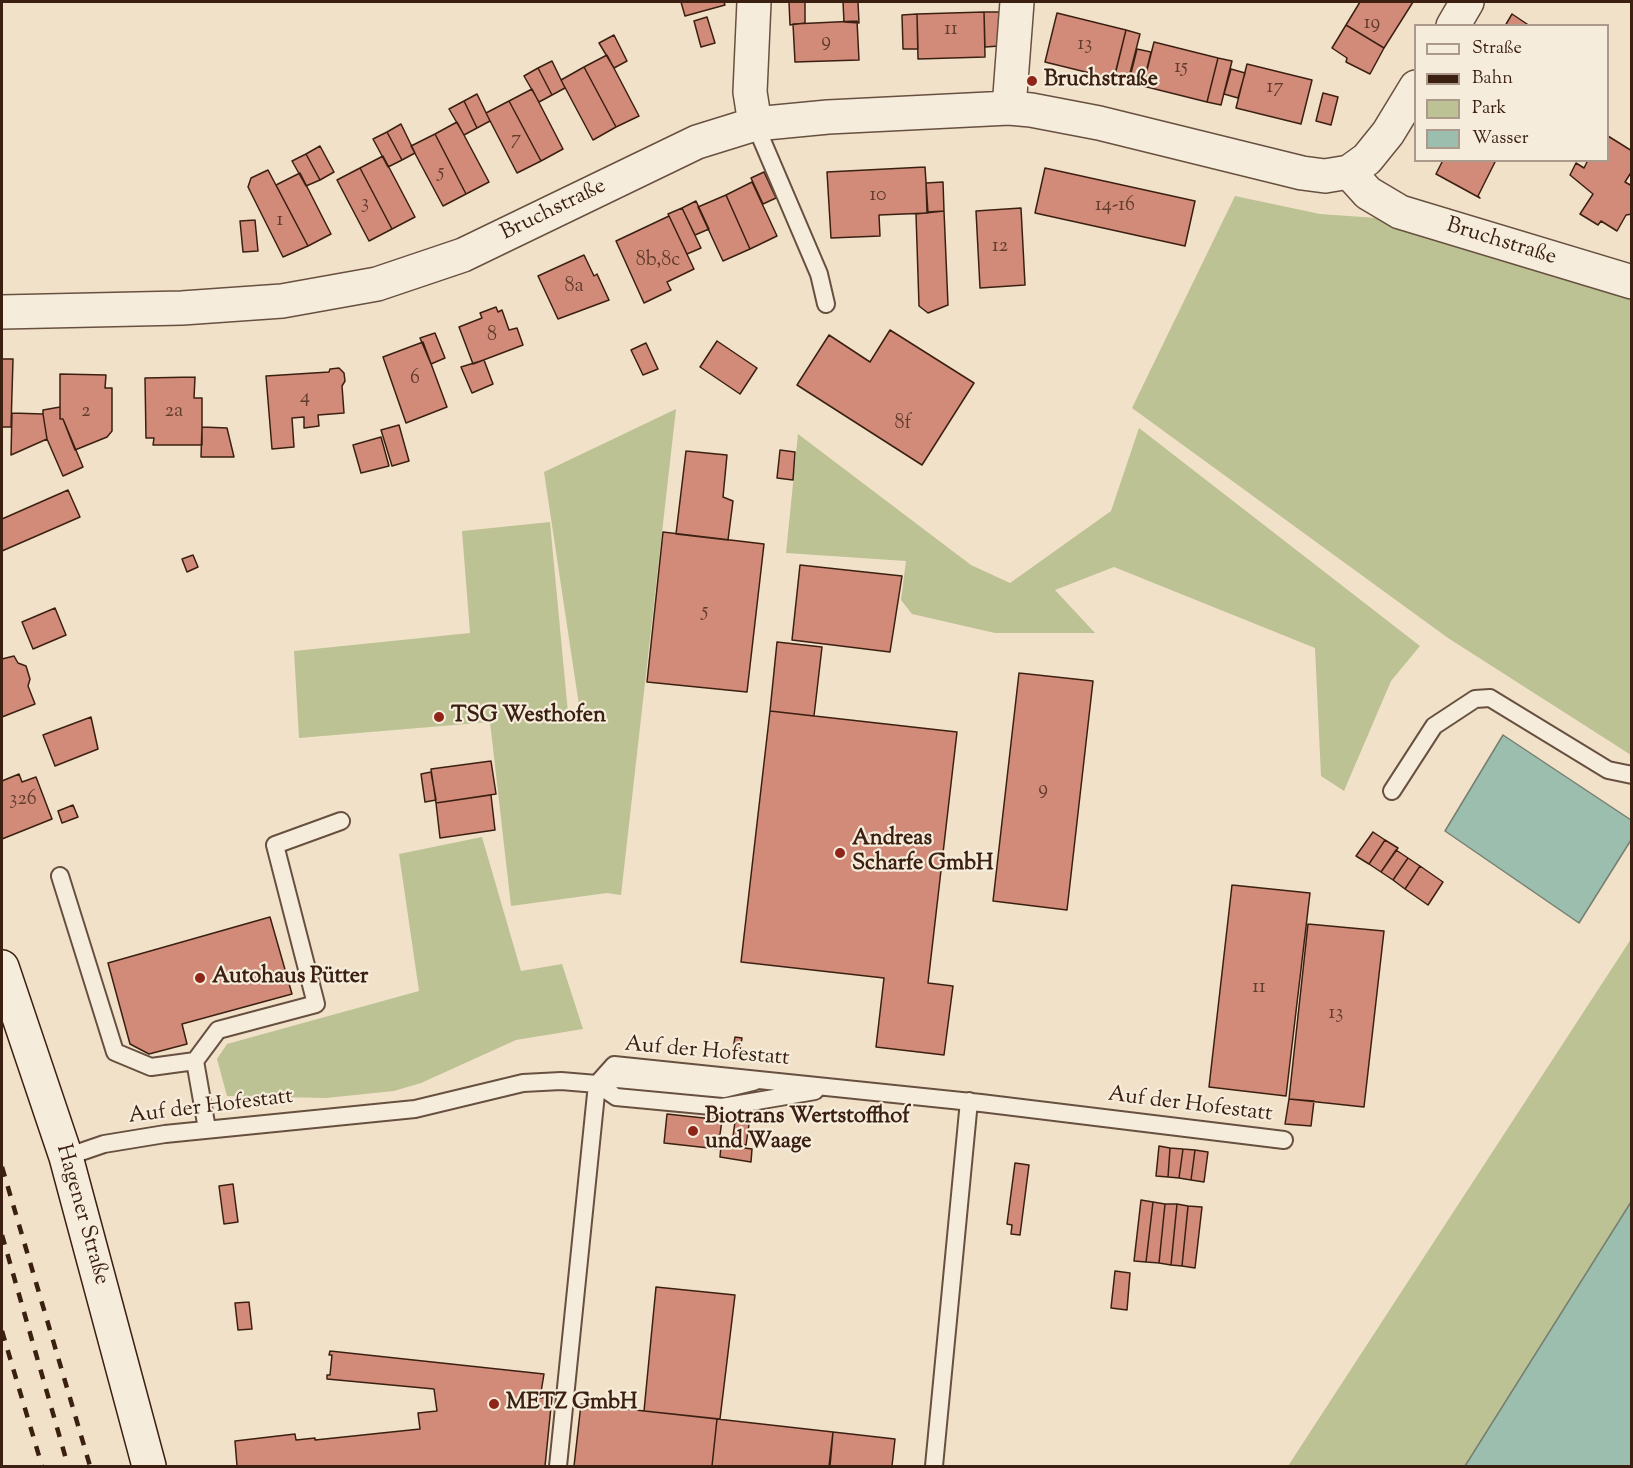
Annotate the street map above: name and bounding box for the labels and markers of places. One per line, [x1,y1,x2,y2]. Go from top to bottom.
place label: Bruchstraße [1044,68,1158,94]
marker: Bruchstraße [1025,74,1039,88]
place label: TSG Westhofen [451,704,606,730]
marker: TSG Westhofen [432,710,446,724]
place label: Andreas Scharfe GmbH [852,827,993,878]
marker: Andreas Scharfe GmbH [833,846,847,860]
place label: Autohaus Pütter [212,965,368,991]
marker: Autohaus Pütter [193,971,207,985]
place label: Biotrans Wertstoffhof und Waage [705,1105,910,1156]
marker: Biotrans Wertstoffhof und Waage [686,1124,700,1138]
place label: METZ GmbH [506,1391,637,1417]
marker: METZ GmbH [487,1397,501,1411]

